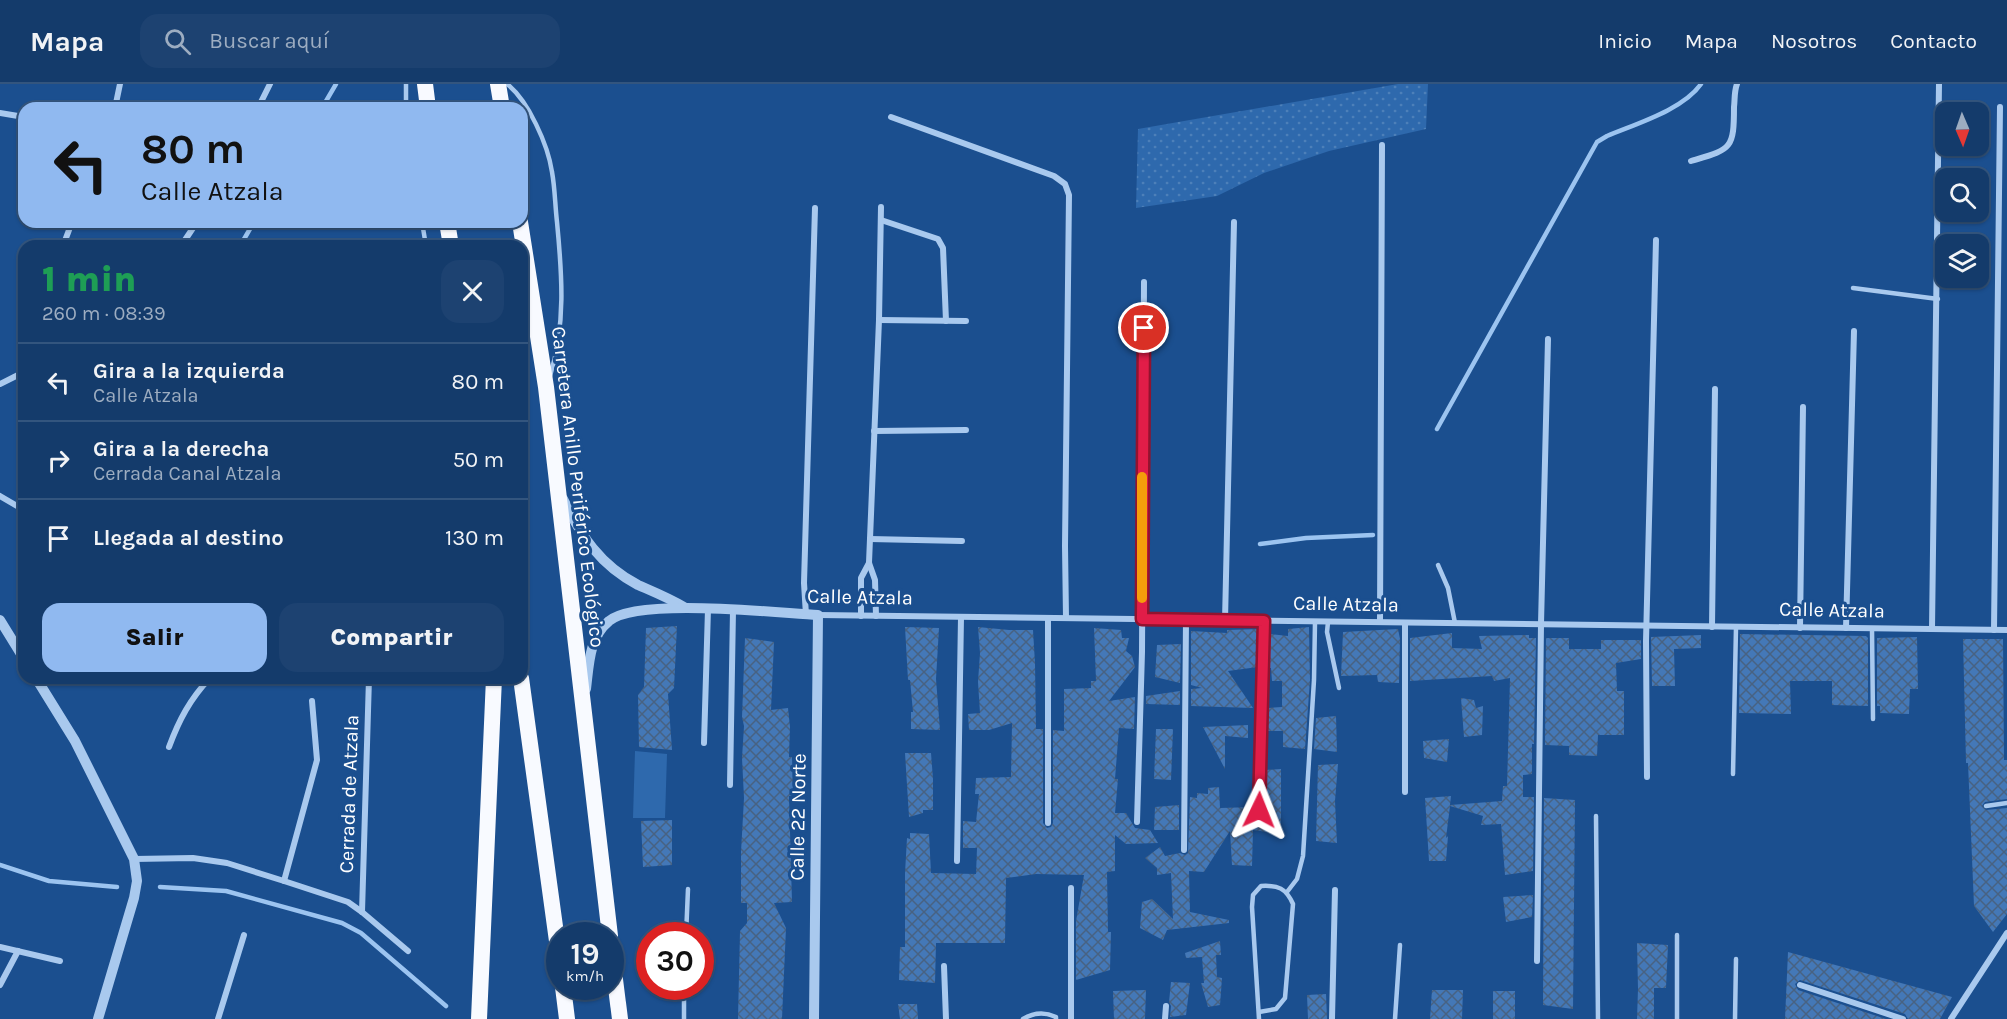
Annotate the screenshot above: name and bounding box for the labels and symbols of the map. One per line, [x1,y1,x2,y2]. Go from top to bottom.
north arrow [1935,102,1989,156]
pin [1118,302,1169,353]
street label: Carretera Anillo Periférico Ecológico [547,325,609,649]
street label: Calle Atzala [807,585,913,609]
street label: Calle Atzala [1293,592,1399,616]
street label: Calle Atzala [1779,598,1885,622]
street label: Cerrada de Atzala [335,714,363,874]
street label: Calle 22 Norte [785,753,811,881]
position arrow [1227,778,1291,842]
speed limit sign: 30 [636,922,714,1000]

